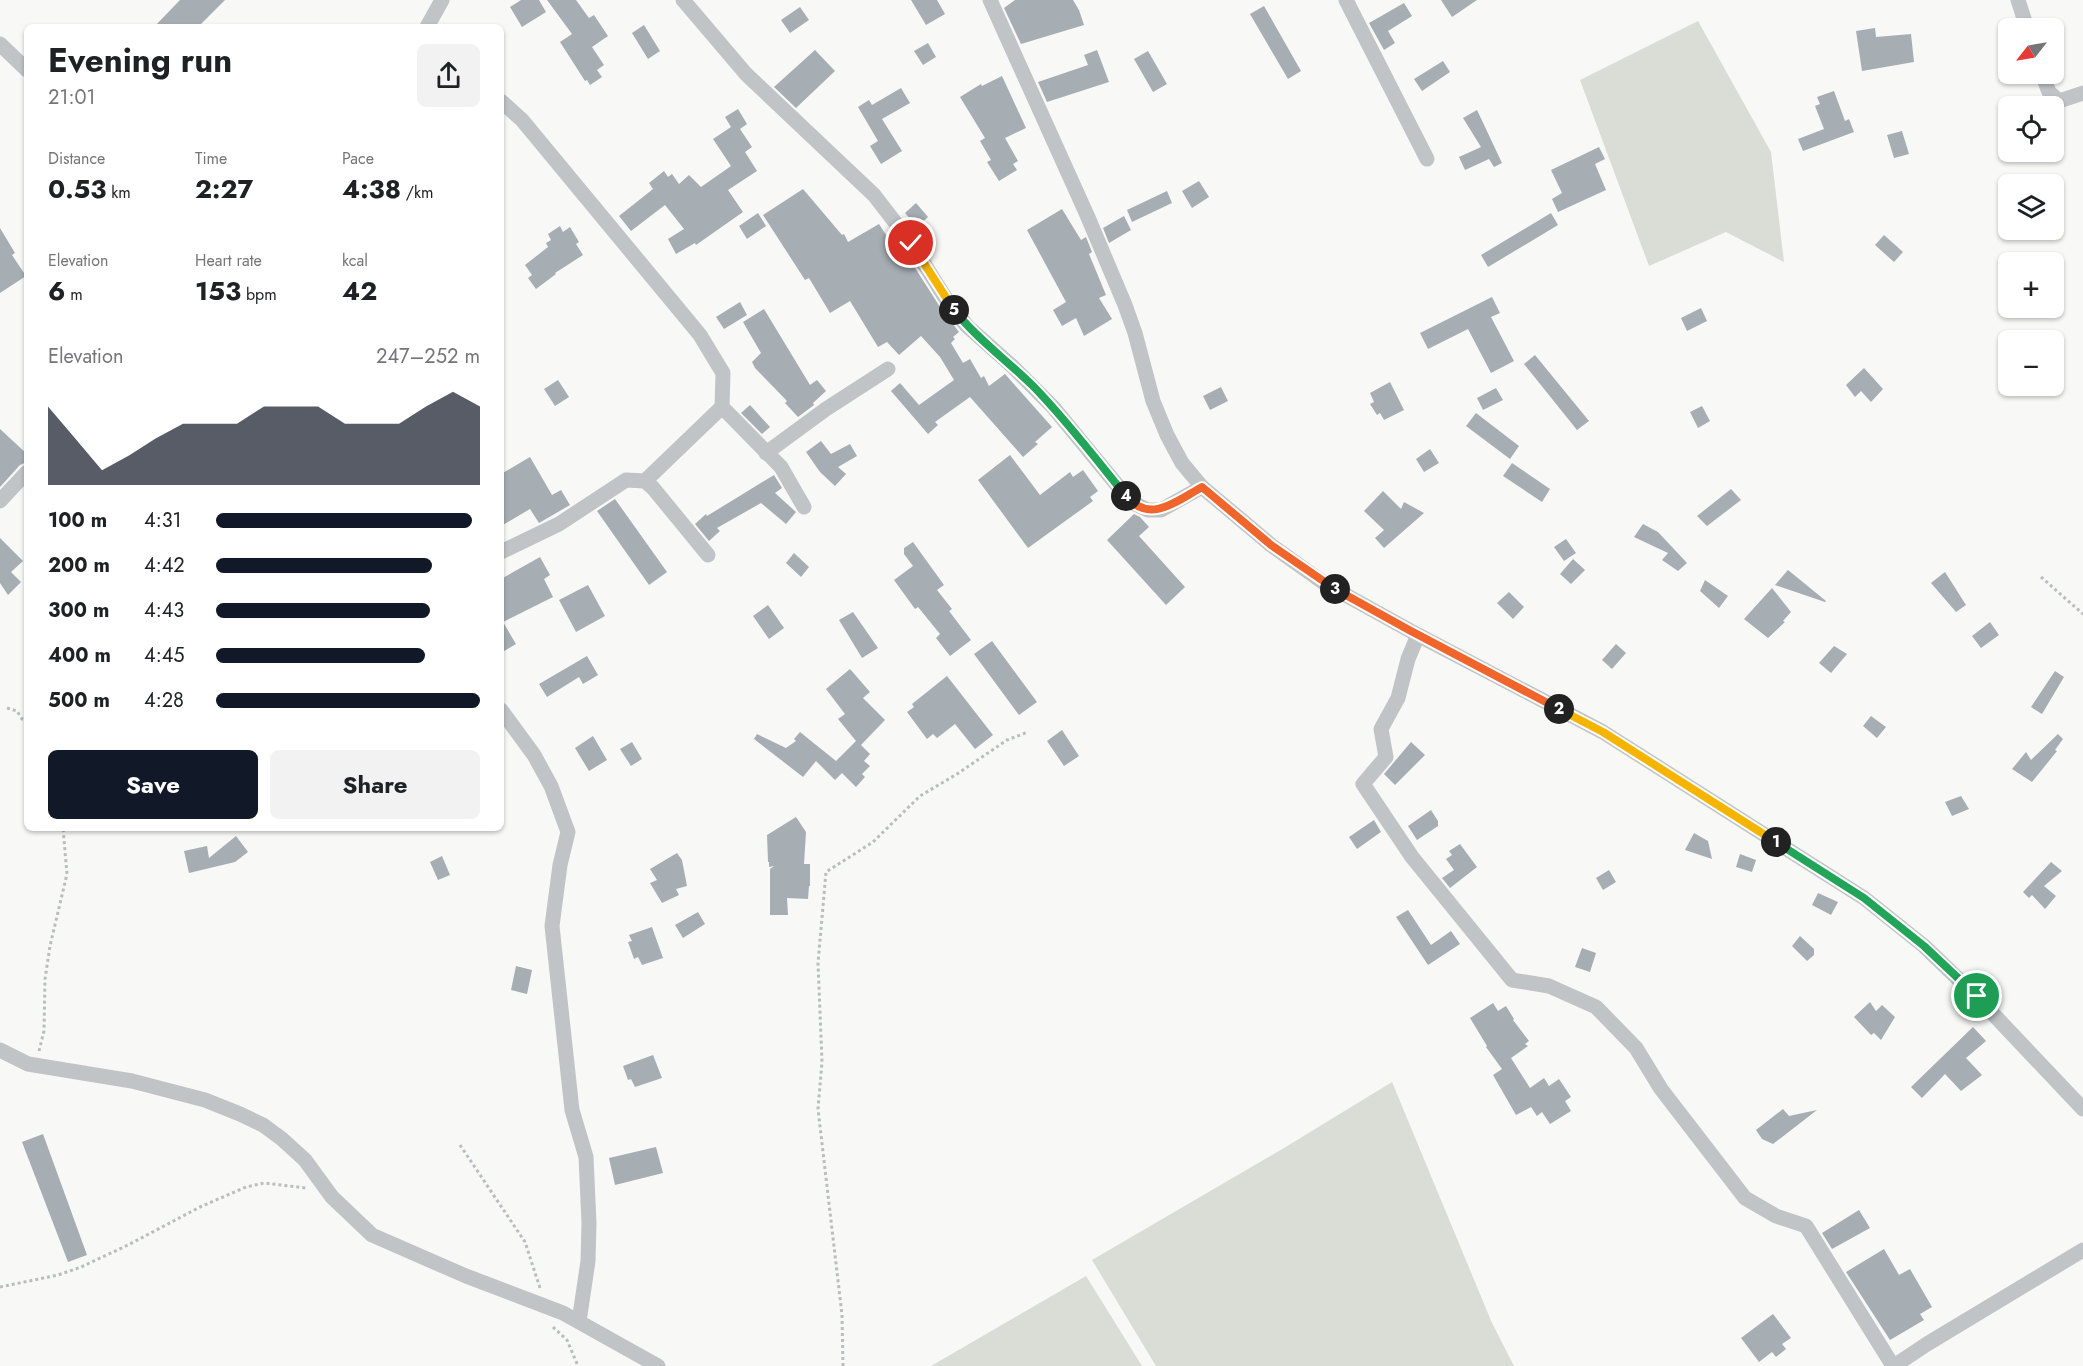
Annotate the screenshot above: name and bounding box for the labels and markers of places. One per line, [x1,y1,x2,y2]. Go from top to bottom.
pin [885,217,936,268]
pin: 5 [939,295,969,325]
pin: 4 [1111,481,1141,511]
pin: 3 [1320,574,1350,604]
pin: 2 [1544,694,1574,724]
pin: 1 [1761,827,1791,857]
pin [1951,970,2002,1021]

